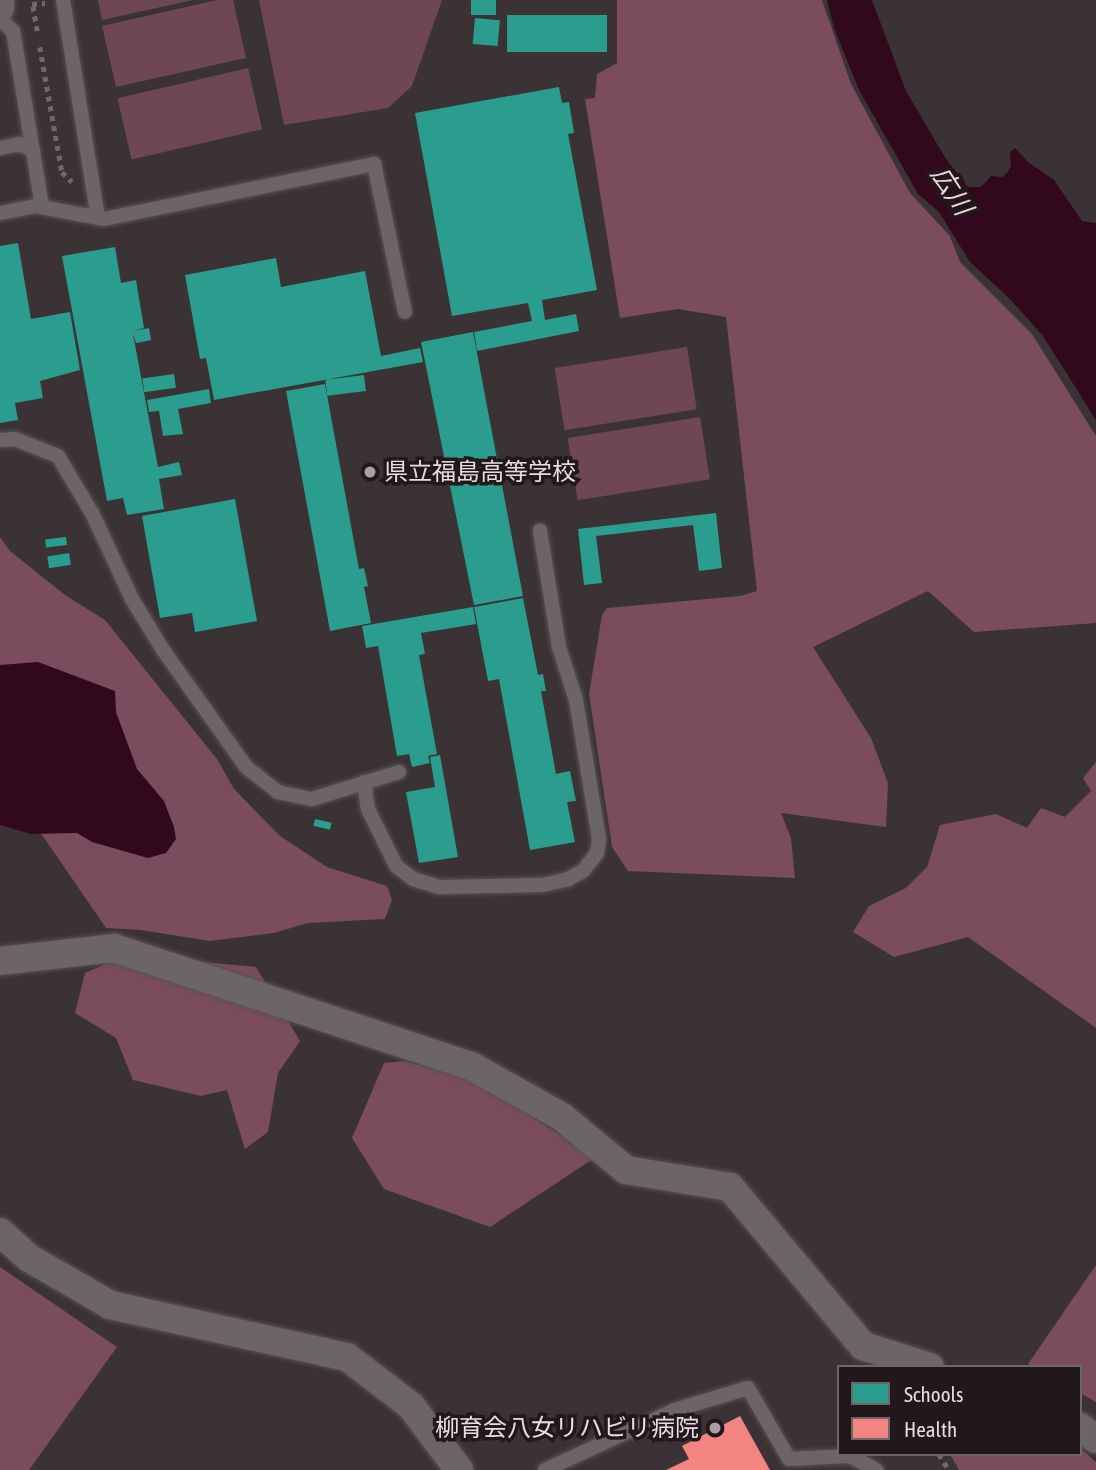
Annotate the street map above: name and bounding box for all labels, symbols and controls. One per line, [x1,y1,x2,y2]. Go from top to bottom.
water label: 広川 [924,161,978,221]
place label: 県立福島高等学校 [384,458,576,486]
marker: 県立福島高等学校 [362,464,378,480]
legend [837,1365,1082,1456]
text: Schools [904,1382,964,1406]
place label: 柳育会八女リハビリ病院 [435,1414,699,1442]
text: Health [904,1417,957,1441]
marker: 柳育会八女リハビリ病院 [705,1418,725,1438]

